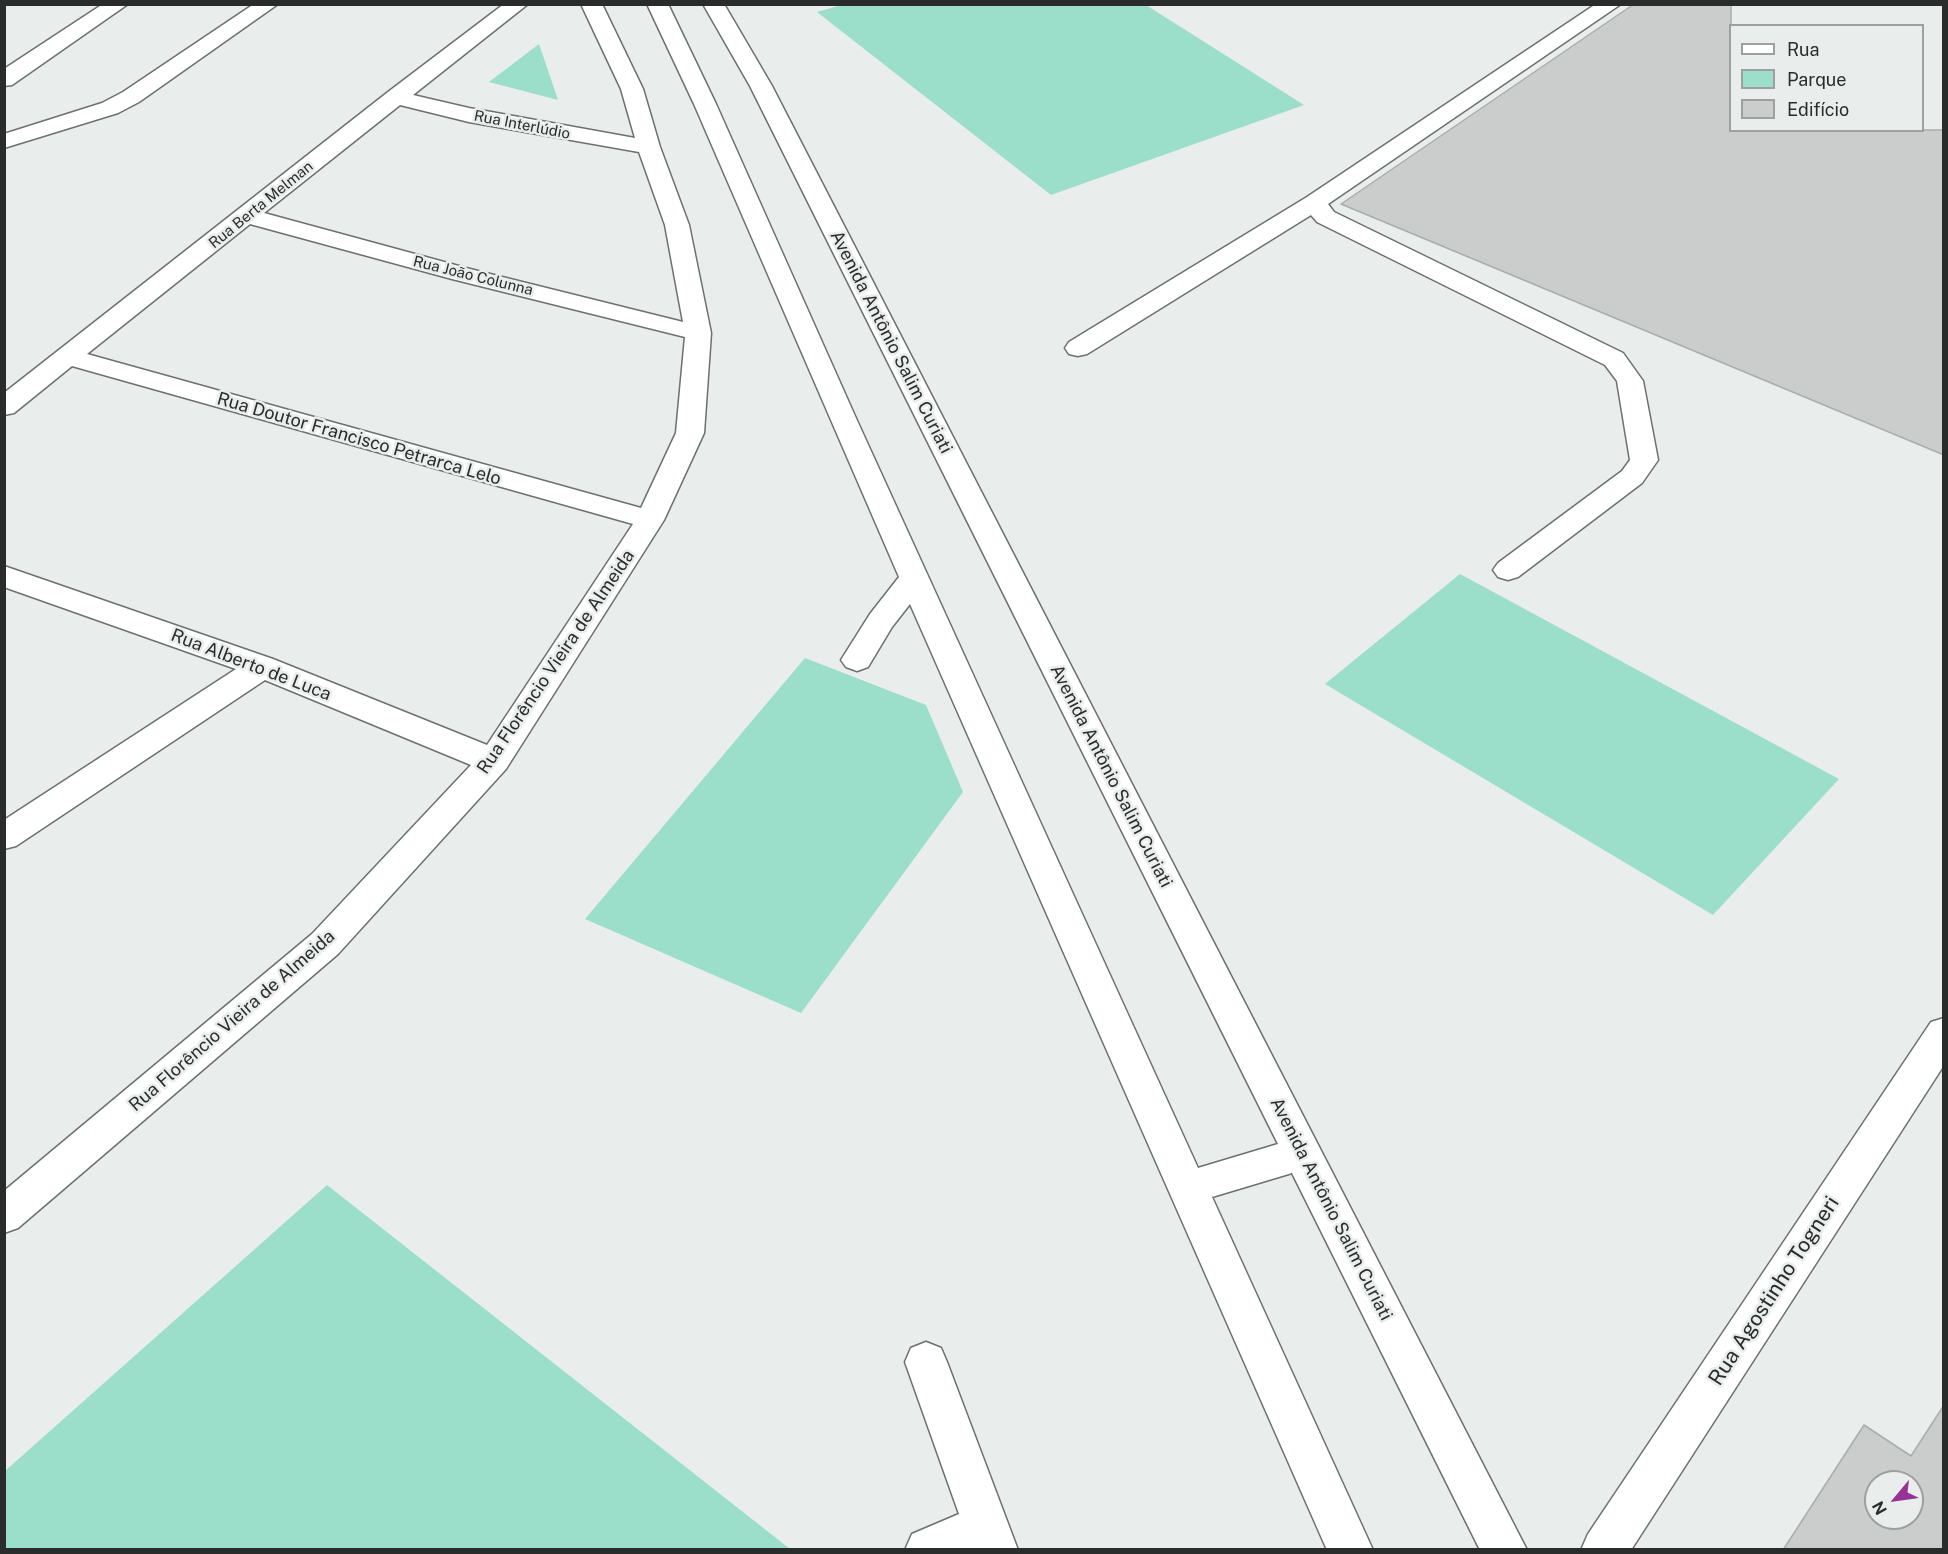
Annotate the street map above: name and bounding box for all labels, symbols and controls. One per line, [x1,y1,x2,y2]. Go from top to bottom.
legend [1729,24,1924,132]
text: Rua [1787,39,1819,60]
text: Parque [1787,69,1847,90]
text: Edifício [1787,99,1849,120]
street label: Rua Interlúdio [472,107,572,143]
street label: Rua Berta Melman [205,158,317,252]
street label: Avenida Antônio Salim Curiati [825,227,957,457]
street label: Rua João Colunna [411,252,535,300]
street label: Rua Doutor Francisco Petrarca Lelo [214,388,504,490]
street label: Rua Florêncio Vieira de Almeida [473,546,639,778]
street label: Rua Alberto de Luca [168,624,334,706]
street label: Avenida Antônio Salim Curiati [1045,661,1177,891]
street label: Rua Florêncio Vieira de Almeida [125,926,339,1116]
street label: Avenida Antônio Salim Curiati [1265,1094,1397,1324]
street label: Rua Agostinho Togneri [1703,1192,1845,1390]
north arrow [1864,1470,1924,1530]
text: N [1868,1498,1891,1518]

